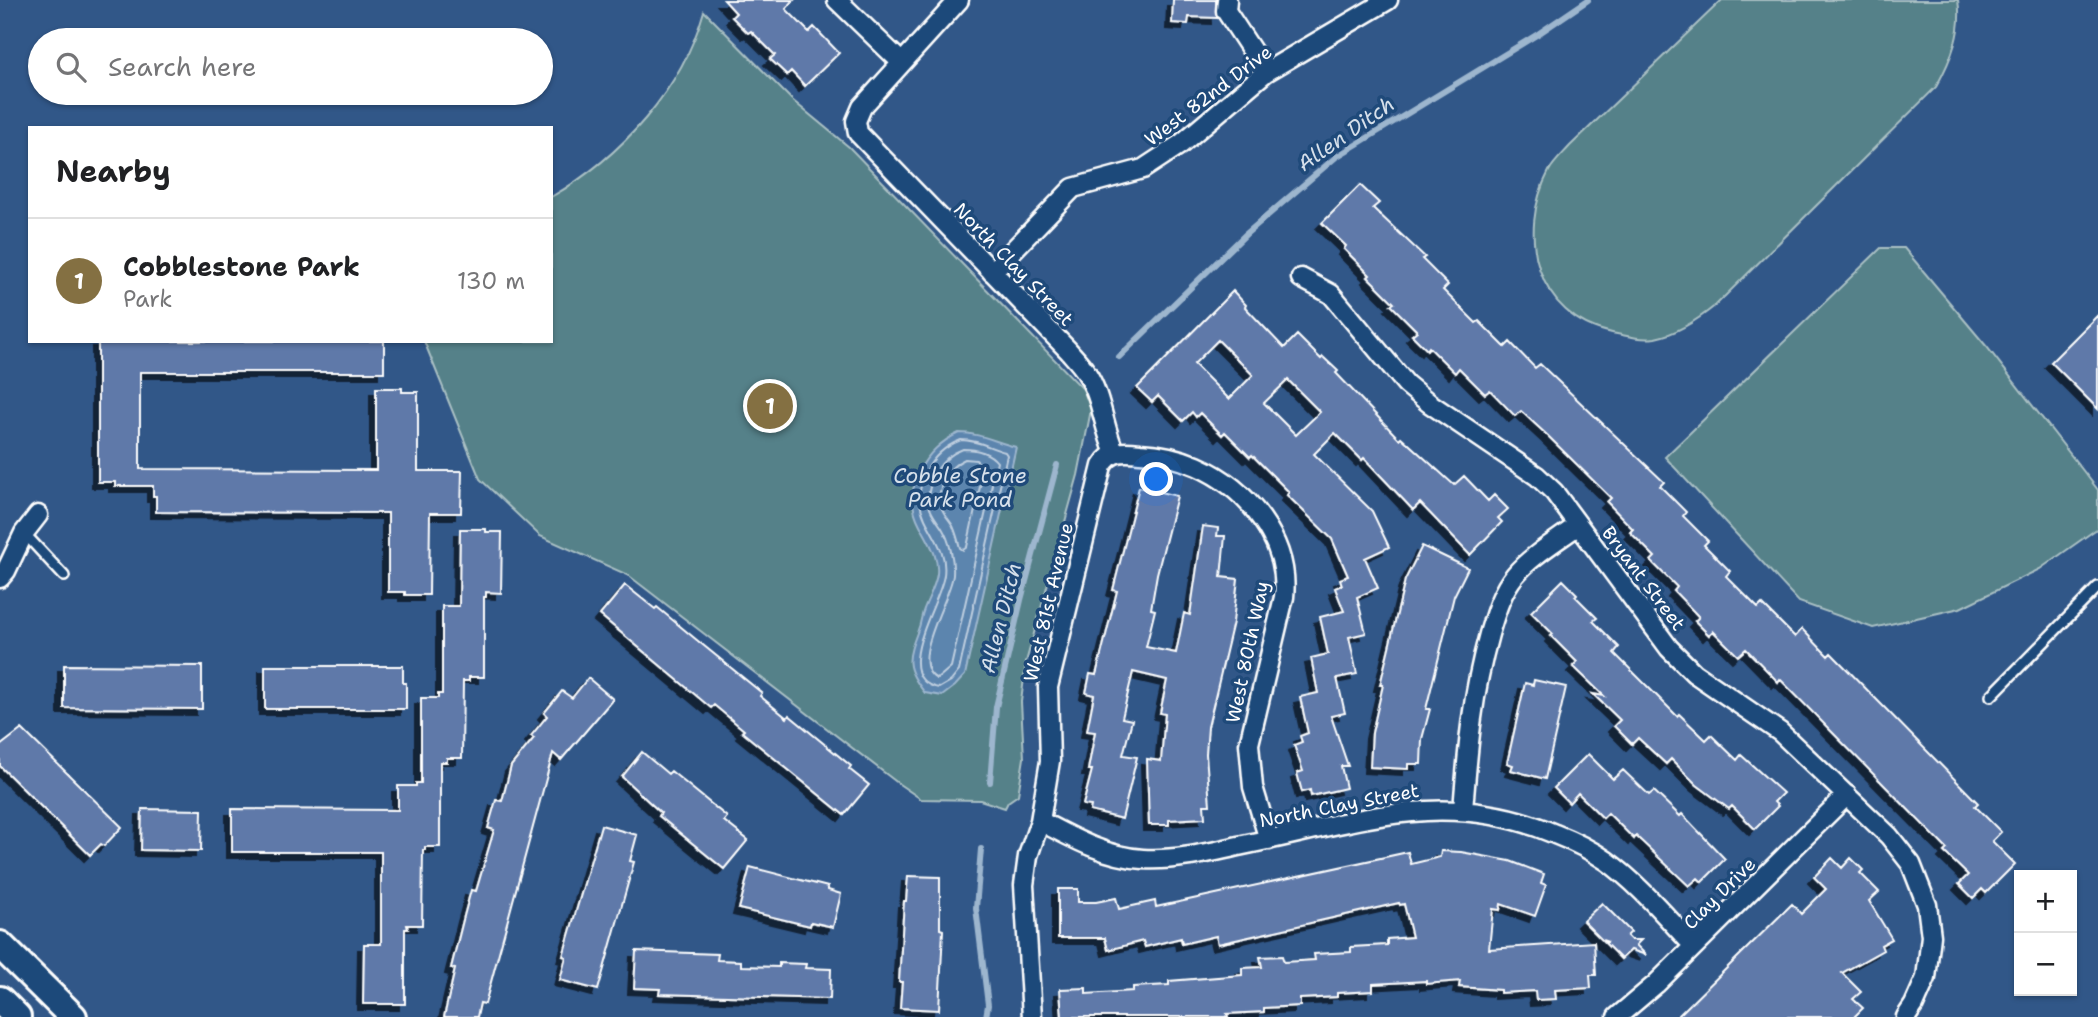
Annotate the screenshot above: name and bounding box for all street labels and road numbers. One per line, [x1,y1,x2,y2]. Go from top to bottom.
street label: West 82nd Drive [1140,39,1277,152]
street label: North Clay Street [948,197,1079,331]
street label: West 81st Avenue [1018,520,1079,684]
street label: Bryant Street [1596,521,1691,635]
street label: West 80th Way [1220,579,1275,725]
street label: North Clay Street [1257,778,1421,833]
street label: Clay Drive [1678,852,1761,935]

